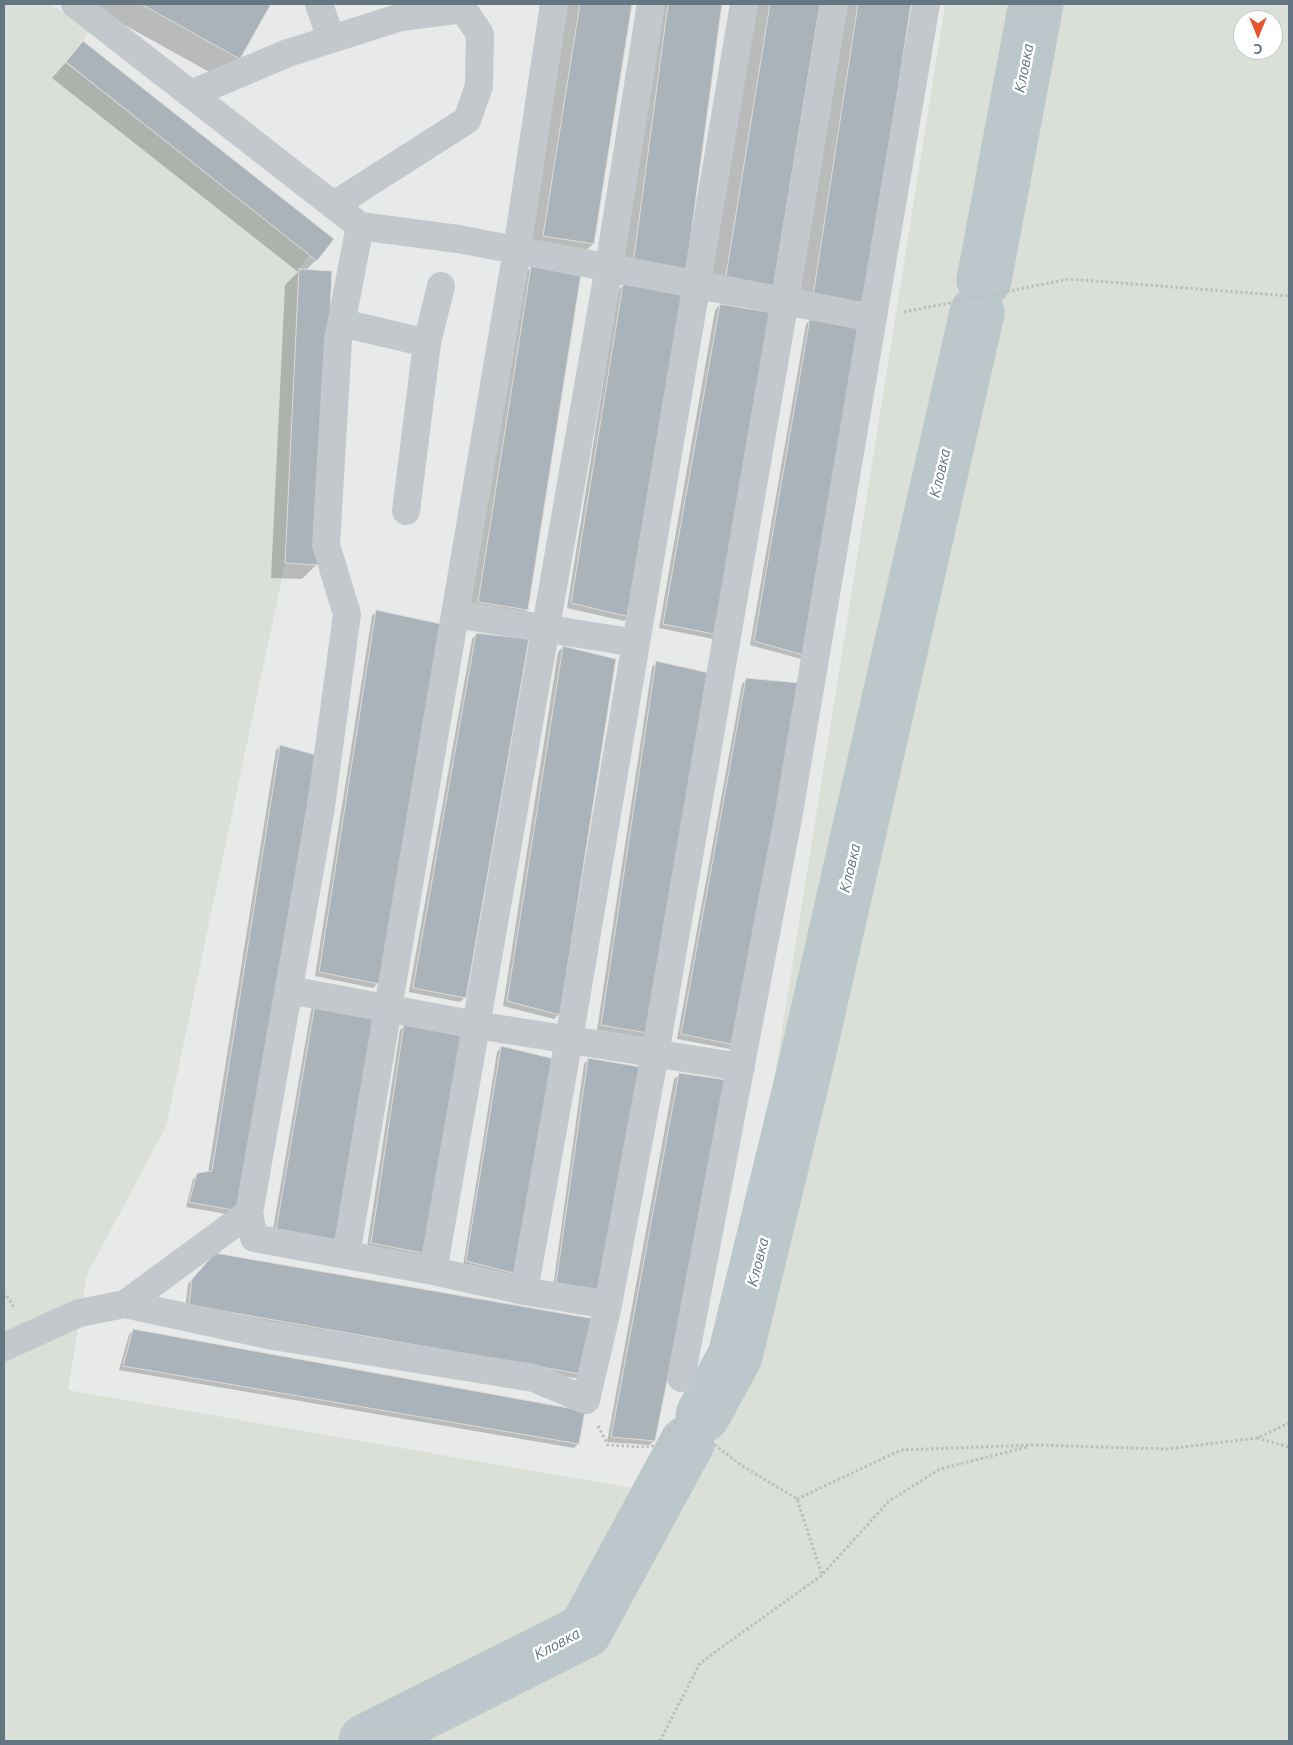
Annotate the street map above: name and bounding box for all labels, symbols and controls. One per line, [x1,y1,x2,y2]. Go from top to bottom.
north arrow [1233,10,1283,60]
text: С [1254,41,1262,57]
water label: Кловка [1010,42,1038,94]
water label: Кловка [926,447,954,499]
water label: Кловка [836,842,864,894]
water label: Кловка [743,1236,773,1288]
water label: Кловка [531,1624,583,1664]

